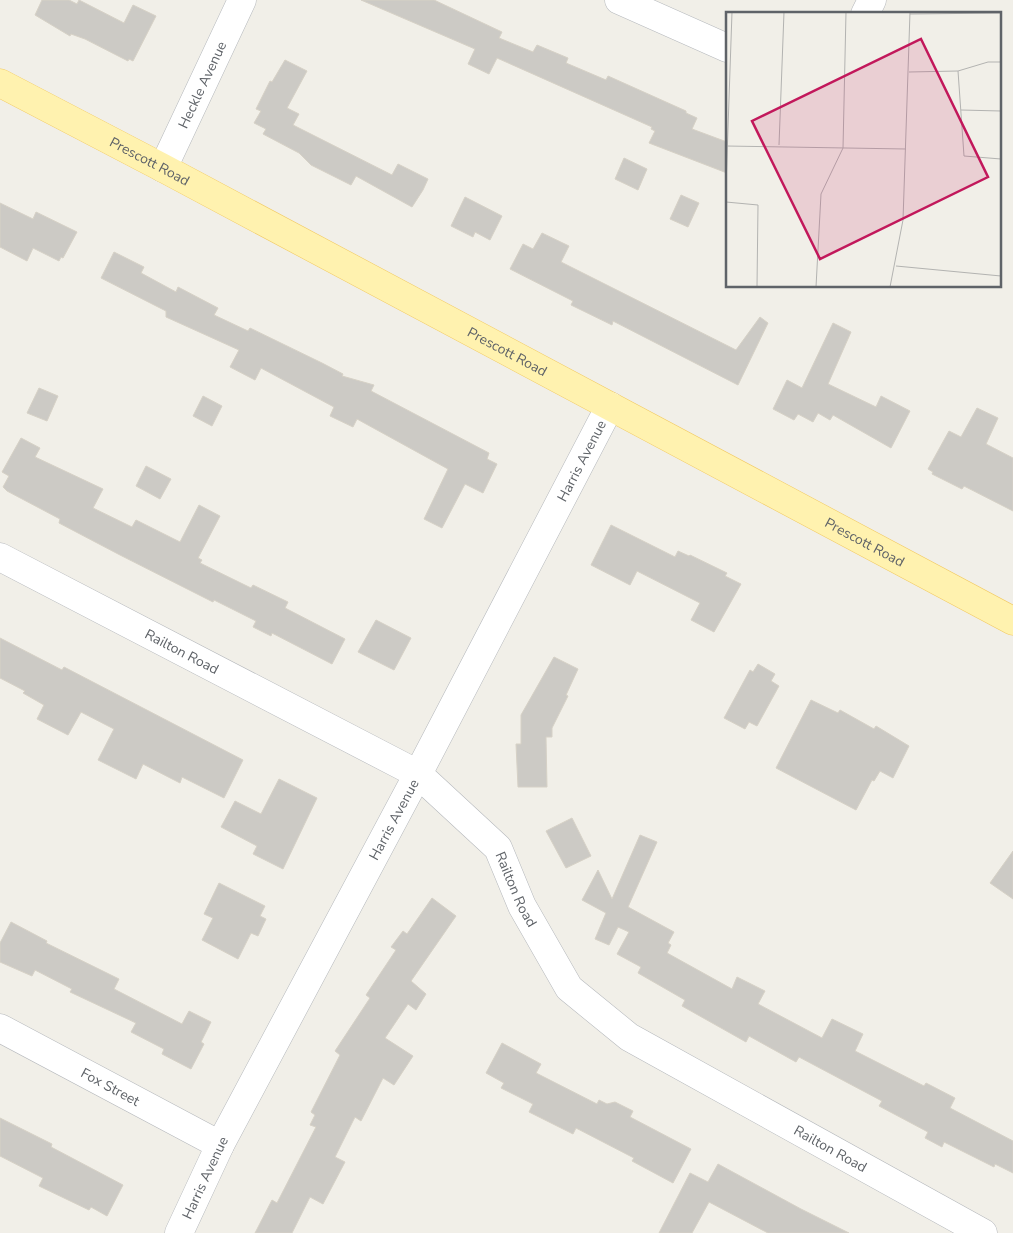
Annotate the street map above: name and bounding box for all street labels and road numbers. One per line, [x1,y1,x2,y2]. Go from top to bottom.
street label: Heckle Avenue [174,38,231,132]
street label: Prescott Road [106,133,193,190]
street label: Prescott Road [464,323,550,381]
street label: Harris Avenue [553,417,611,505]
street label: Prescott Road [821,513,908,571]
street label: Railton Road [141,625,222,679]
street label: Harris Avenue [365,776,424,864]
street label: Railton Road [491,849,541,931]
street label: Fox Street [77,1064,143,1111]
street label: Railton Road [790,1121,870,1177]
street label: Harris Avenue [178,1133,233,1222]

